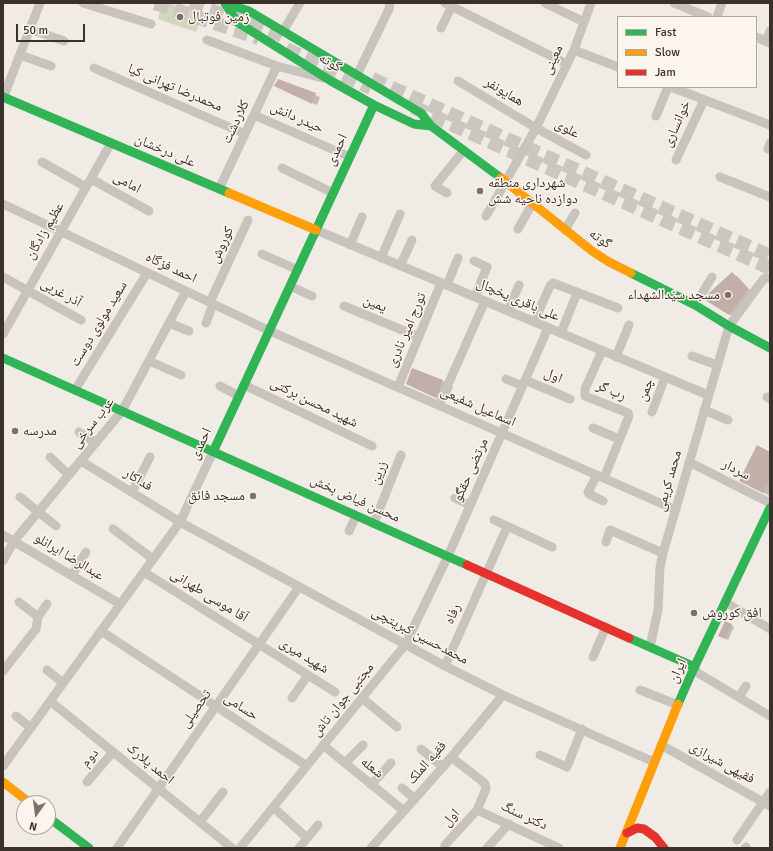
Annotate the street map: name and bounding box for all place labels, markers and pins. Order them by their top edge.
place label: زمین فوتبال [188,9,249,25]
marker: زمین فوتبال [175,12,185,22]
place label: شهرداری منطقه دوازده ناحیه شش [488,175,578,208]
marker: شهرداری منطقه دوازده ناحیه شش [475,186,485,196]
place label: مسجد سیّدالشهداء [627,287,720,303]
marker: مسجد سیّدالشهداء [723,290,733,300]
place label: مدرسه [23,423,57,439]
marker: مدرسه [10,426,20,436]
place label: مسجد فائق [188,488,245,504]
marker: مسجد فائق [248,491,258,501]
place label: افق کوروش [702,605,762,621]
marker: افق کوروش [689,608,699,618]

